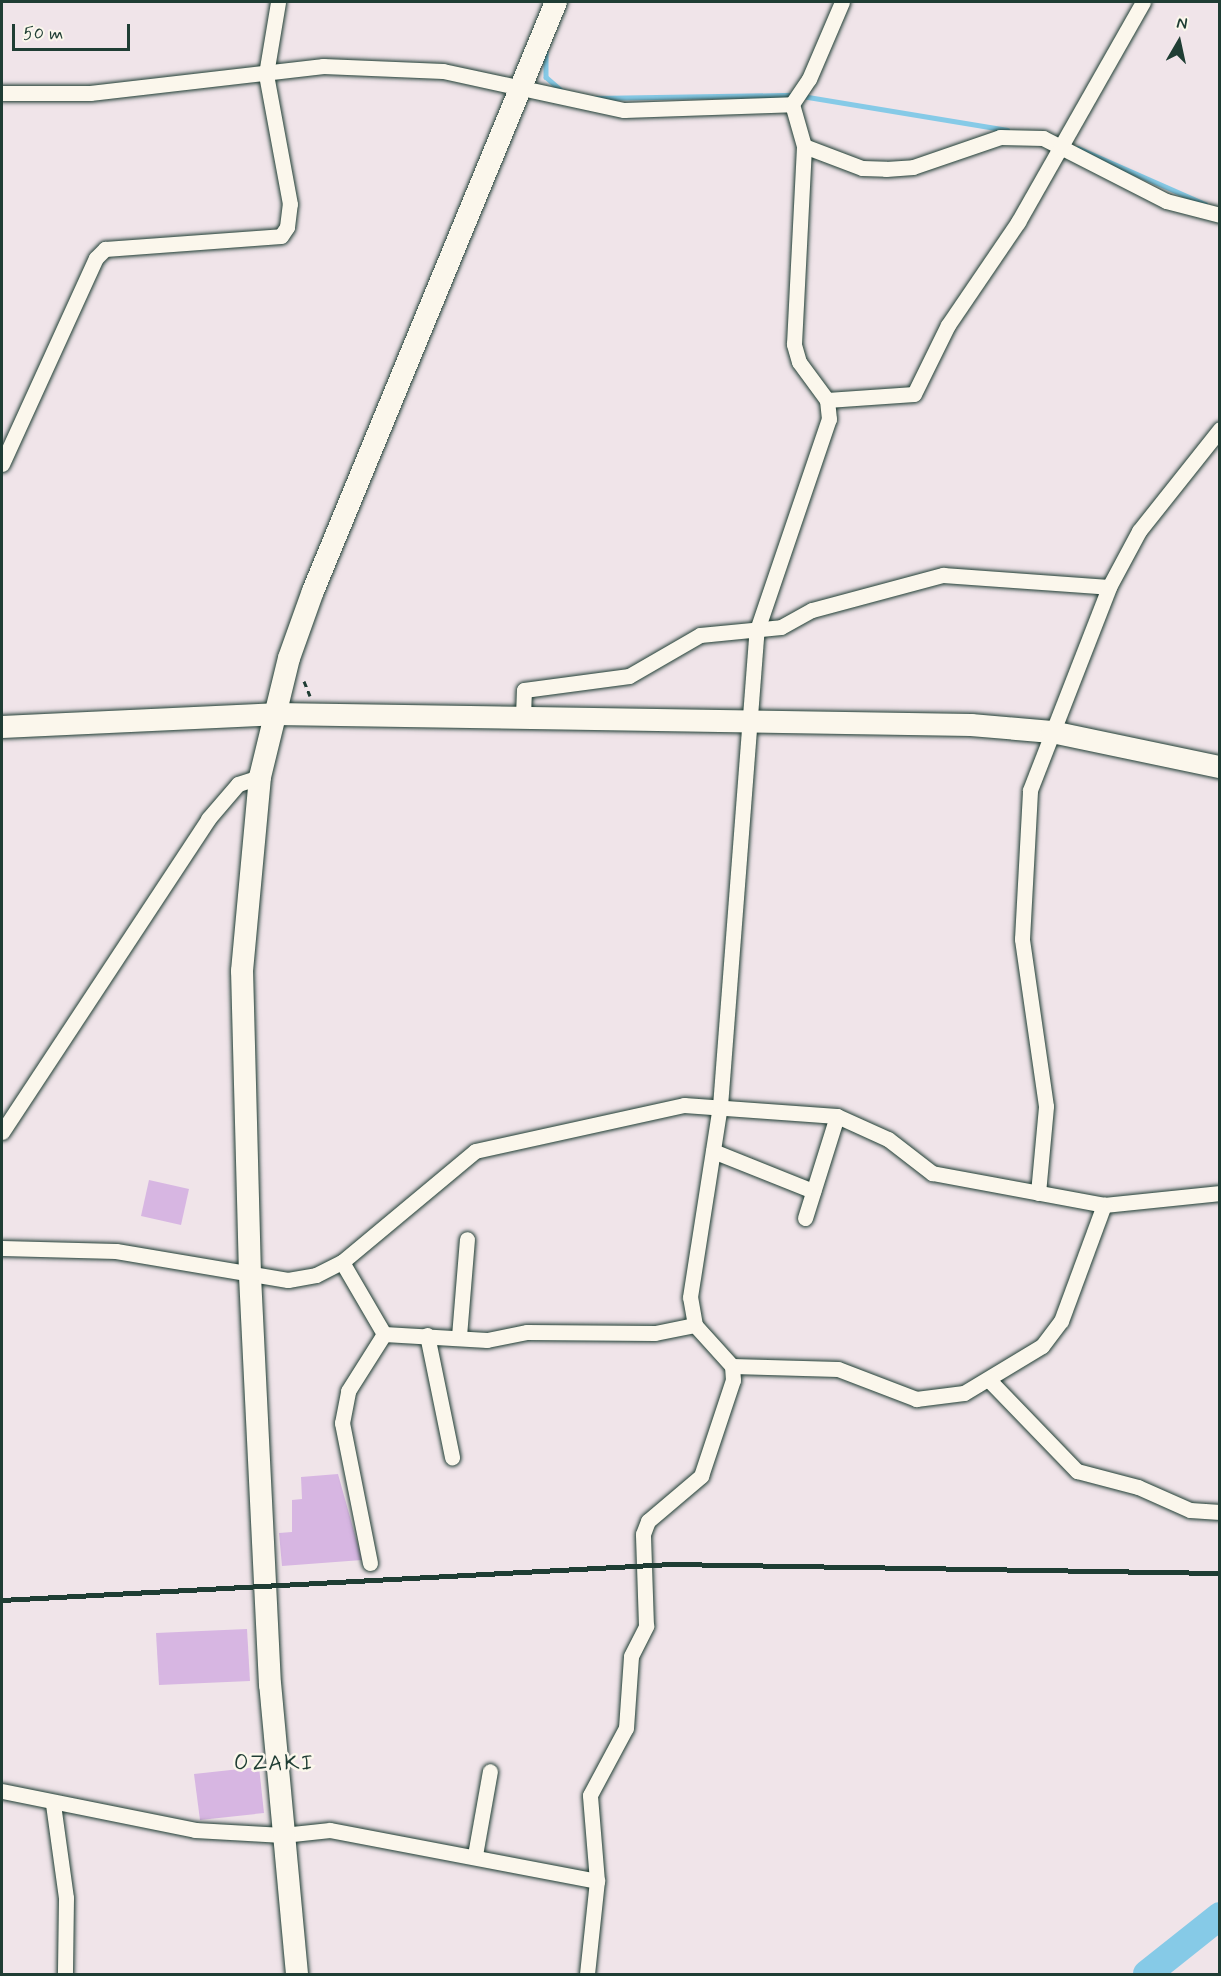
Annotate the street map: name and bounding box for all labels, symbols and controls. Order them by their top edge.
scale bar [15,12,134,50]
north arrow [1149,12,1209,72]
text: N [1175,13,1189,35]
text: 50 m [23,22,63,46]
district label: OZAKI [237,1752,311,1778]

